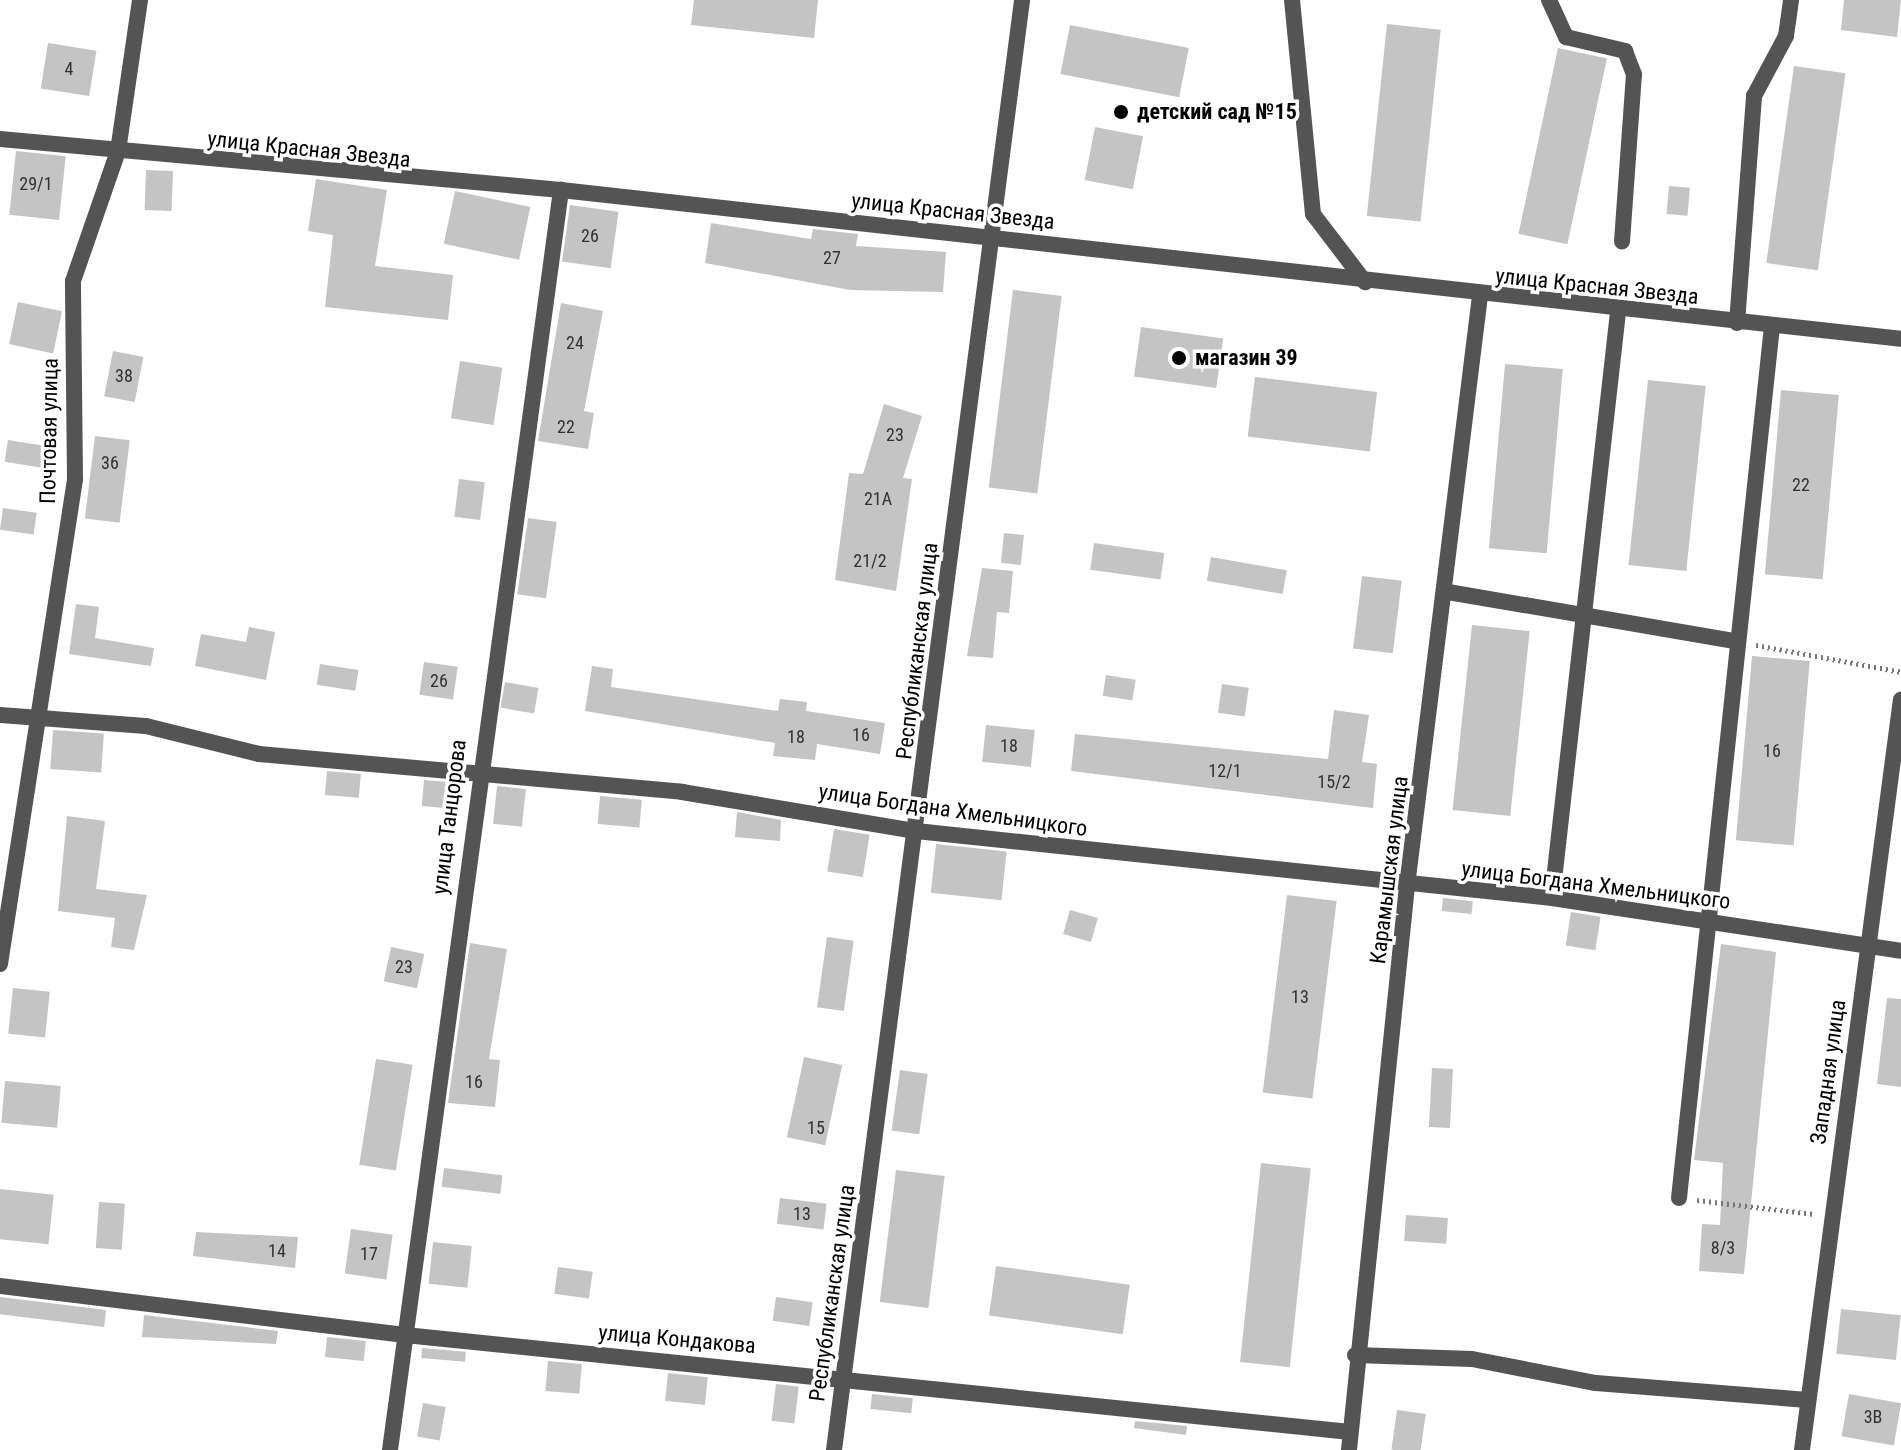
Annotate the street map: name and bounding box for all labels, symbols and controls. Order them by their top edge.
house number: 4 [65,58,73,80]
place label: детский сад №15 [1137,99,1297,125]
marker: детский сад №15 [1112,103,1130,121]
street label: улица Красная Звезда [206,125,412,173]
house number: 29/1 [19,173,53,195]
street label: улица Красная Звезда [850,187,1056,235]
house number: 26 [581,225,599,247]
house number: 27 [823,247,841,269]
street label: улица Красная Звезда [1494,262,1700,310]
house number: 24 [566,332,584,354]
place label: магазин 39 [1195,345,1298,371]
marker: магазин 39 [1170,349,1188,367]
street label: Почтовая улица [35,358,63,504]
house number: 38 [115,365,133,387]
house number: 22 [557,416,575,438]
house number: 23 [886,424,904,446]
house number: 36 [101,452,119,474]
house number: 22 [1792,474,1810,496]
house number: 21А [864,488,892,510]
street label: Республиканская улица [891,541,943,761]
house number: 21/2 [853,550,887,572]
house number: 26 [430,670,448,692]
house number: 16 [852,724,870,746]
house number: 18 [787,726,805,748]
house number: 18 [1000,735,1018,757]
street label: улица Танцорова [426,738,472,896]
house number: 16 [1763,740,1781,762]
house number: 12/1 [1208,760,1242,782]
house number: 15/2 [1317,771,1351,793]
street label: Карамышская улица [1364,775,1414,965]
street label: улица Богдана Хмельницкого [817,778,1089,842]
street label: улица Богдана Хмельницкого [1460,855,1732,915]
house number: 23 [395,956,413,978]
house number: 13 [1291,986,1309,1008]
street label: Западная улица [1805,998,1851,1146]
house number: 16 [465,1071,483,1093]
house number: 15 [807,1117,825,1139]
street label: Республиканская улица [804,1183,860,1403]
house number: 13 [793,1203,811,1225]
house number: 8/3 [1711,1237,1735,1259]
house number: 14 [268,1240,286,1262]
house number: 17 [360,1243,378,1265]
street label: улица Кондакова [597,1319,757,1359]
house number: 3В [1864,1406,1882,1428]

